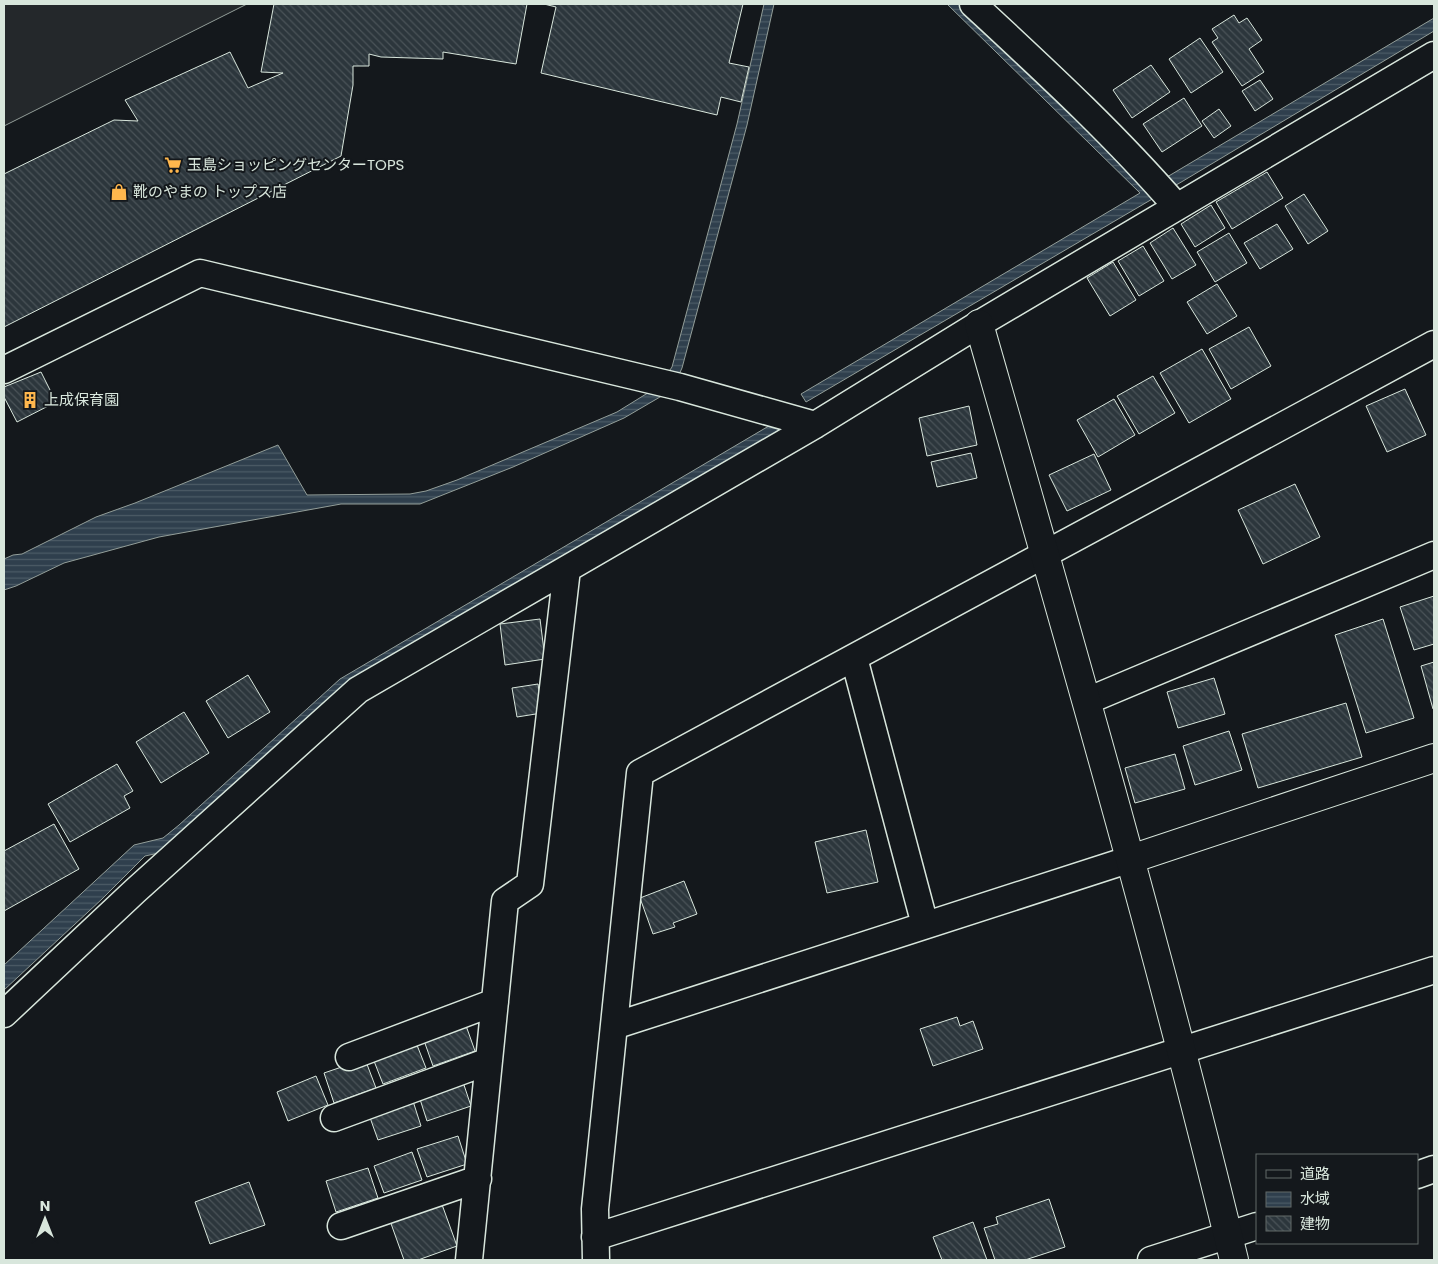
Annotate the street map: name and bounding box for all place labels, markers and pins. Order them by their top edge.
place label: 玉島ショッピングセンターTOPS [187,154,404,175]
supermarket icon: 玉島ショッピングセンターTOPS [163,155,183,175]
place label: 靴のやまの トップス店 [133,181,287,202]
shop icon: 靴のやまの トップス店 [109,182,129,202]
place label: 上成保育園 [44,389,119,410]
building icon: 上成保育園 [20,390,40,410]

